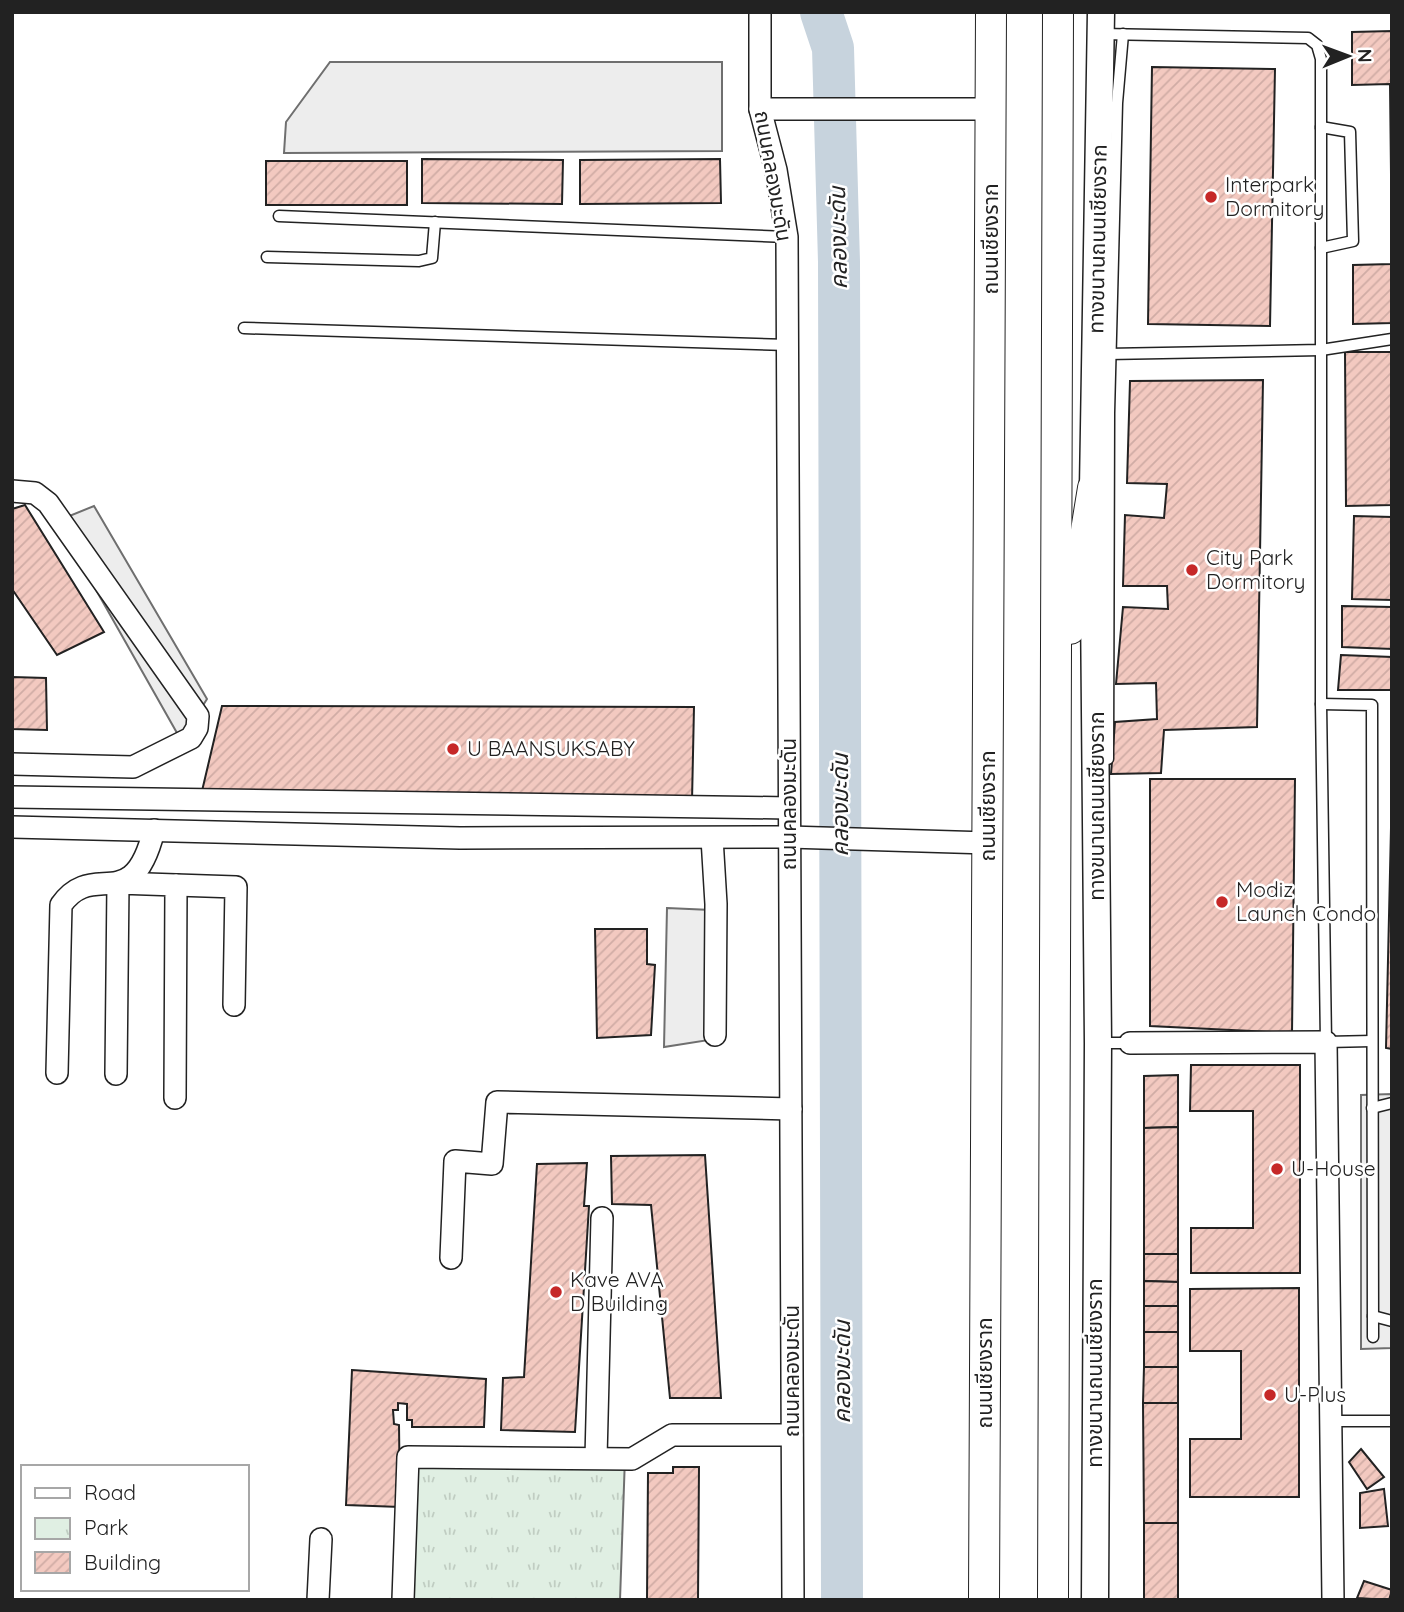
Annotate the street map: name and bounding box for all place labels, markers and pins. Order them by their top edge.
place label: Interpark Dormitory [1225,171,1324,221]
marker: Interpark Dormitory [1203,189,1219,205]
place label: City Park Dormitory [1206,544,1305,594]
marker: City Park Dormitory [1184,562,1200,578]
place label: U BAANSUKSABY [467,735,635,761]
marker: U BAANSUKSABY [445,741,461,757]
place label: Modiz Launch Condo [1236,876,1376,926]
marker: Modiz Launch Condo [1214,894,1230,910]
place label: U-House [1291,1155,1376,1181]
marker: U-House [1269,1161,1285,1177]
place label: Kave AVA D Building [570,1266,668,1316]
marker: Kave AVA D Building [548,1284,564,1300]
place label: U-Plus [1284,1381,1346,1407]
marker: U-Plus [1262,1387,1278,1403]

